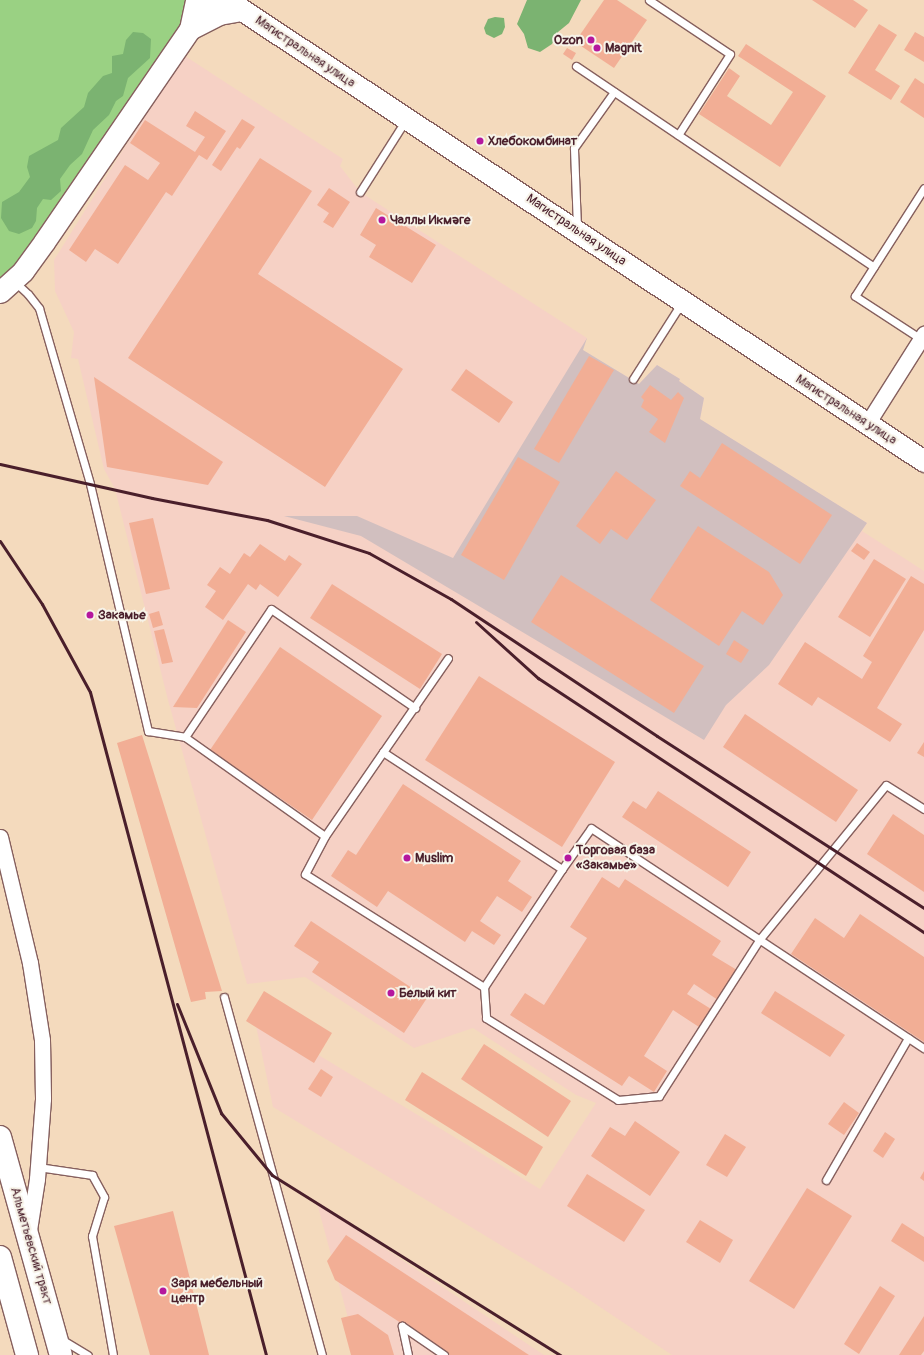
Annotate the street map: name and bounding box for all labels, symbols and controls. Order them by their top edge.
street label: Магистральная улица [252,13,358,91]
place label: Ozon [554,32,583,48]
marker: Ozon [586,35,596,45]
place label: Magnit [605,40,642,56]
marker: Magnit [592,43,602,53]
place label: Хлебокомбинат [488,133,577,149]
marker: Хлебокомбинат [475,136,485,146]
street label: Магистральная улица [523,191,629,269]
place label: Чаллы Икмәге [390,212,470,228]
marker: Чаллы Икмәге [377,215,387,225]
street label: Магистральная улица [793,372,899,448]
place label: Закамье [98,607,146,623]
marker: Закамье [85,610,95,620]
place label: Торговая база «Закамье» [576,843,655,874]
place label: Muslim [415,850,453,866]
marker: Muslim [402,853,412,863]
marker: Торговая база «Закамье» [563,853,573,863]
place label: Белый кит [399,985,456,1001]
marker: Белый кит [386,988,396,998]
street label: Альметьевский тракт [7,1185,55,1307]
place label: Заря мебельный центр [171,1276,263,1307]
marker: Заря мебельный центр [158,1286,168,1296]

